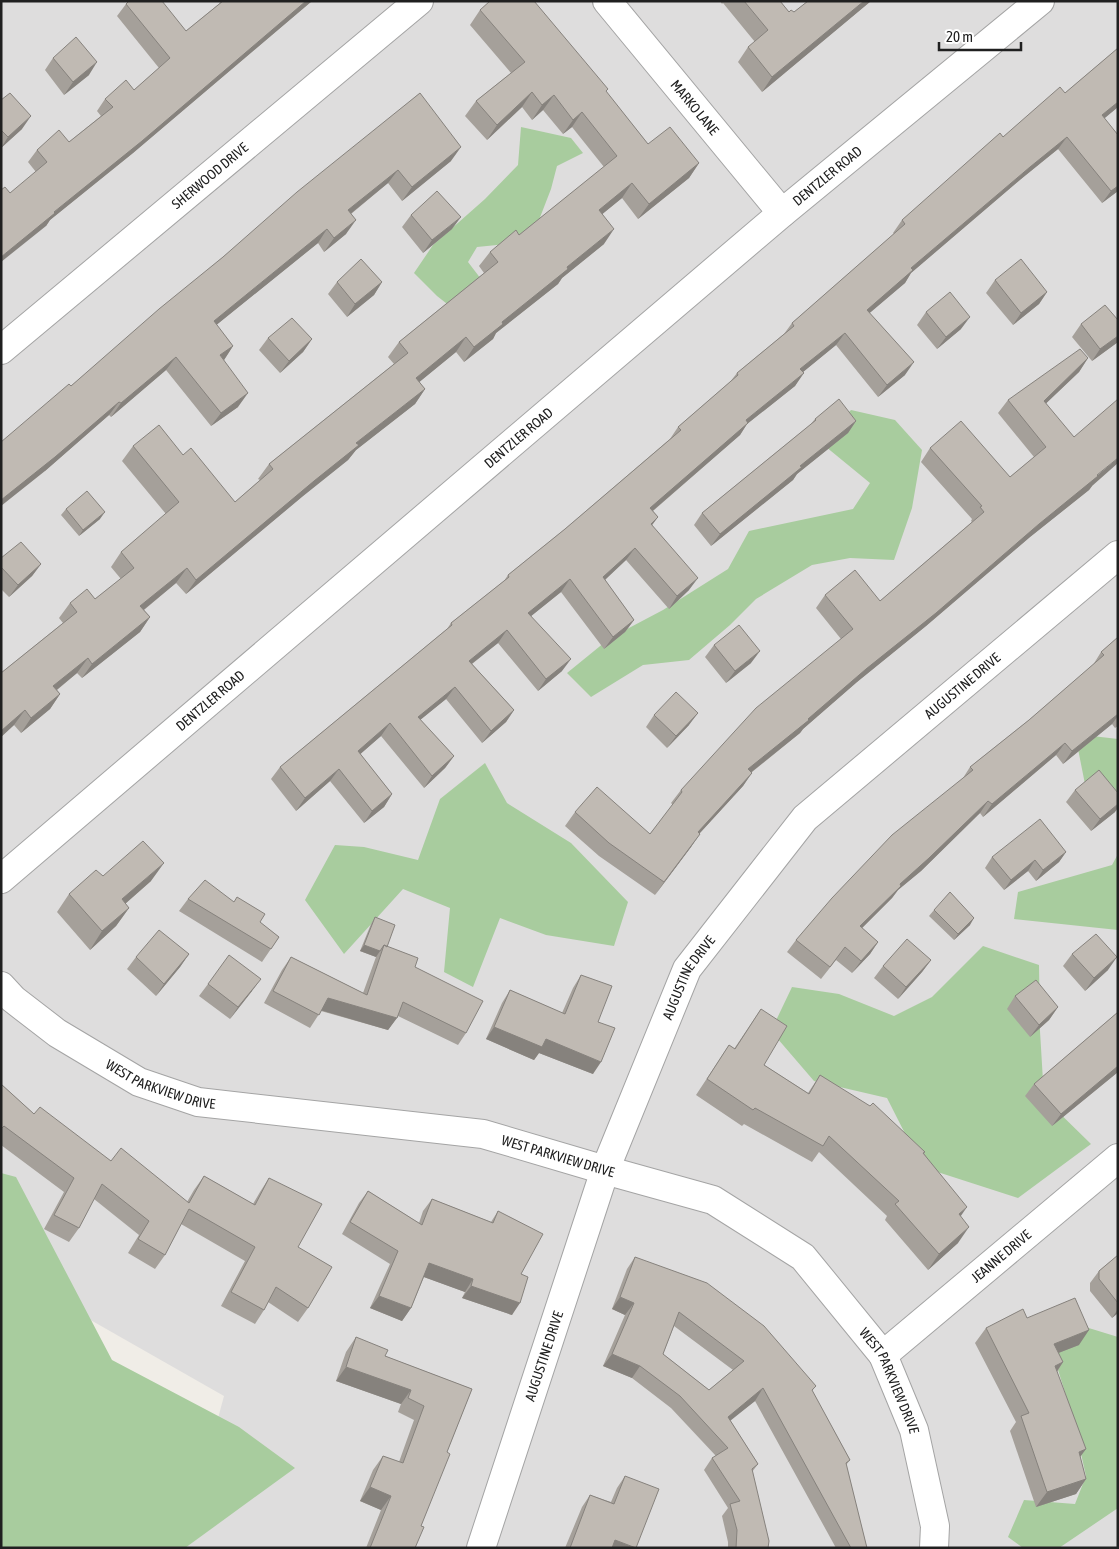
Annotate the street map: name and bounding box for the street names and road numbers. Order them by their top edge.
street label: MARKO LANE [668,77,722,138]
street label: SHERWOOD DRIVE [168,139,251,212]
street label: DENTZLER ROAD [789,143,865,209]
street label: DENTZLER ROAD [481,404,556,471]
street label: AUGUSTINE DRIVE [921,649,1003,722]
street label: DENTZLER ROAD [173,667,248,734]
street label: AUGUSTINE DRIVE [659,933,718,1022]
street label: WEST PARKVIEW DRIVE [103,1056,216,1112]
street label: WEST PARKVIEW DRIVE [500,1132,616,1180]
street label: JEANNE DRIVE [968,1226,1034,1286]
street label: AUGUSTINE DRIVE [522,1309,566,1403]
street label: WEST PARKVIEW DRIVE [856,1325,922,1435]

